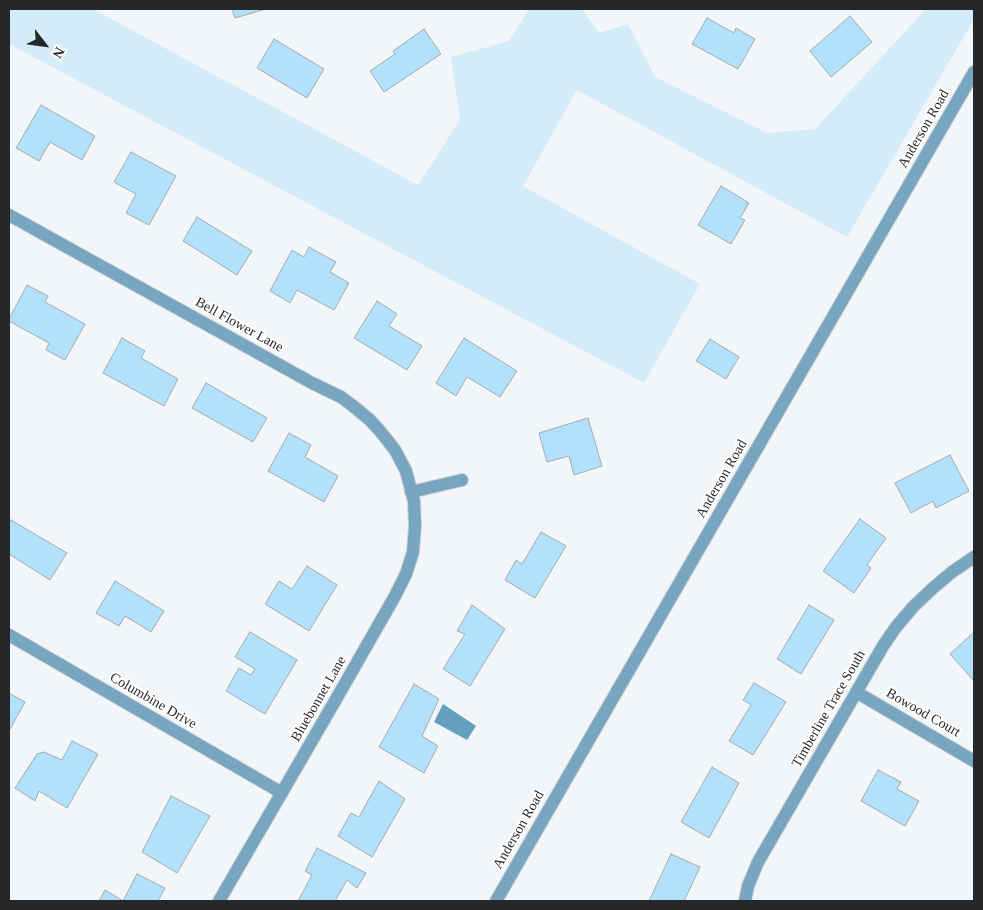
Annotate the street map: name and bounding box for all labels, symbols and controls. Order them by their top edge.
north arrow [20,20,70,70]
text: N [49,45,67,61]
street label: Anderson Road [895,87,953,171]
street label: Bell Flower Lane [192,294,286,356]
street label: Anderson Road [693,437,751,521]
street label: Timberline Trace South [789,647,869,771]
street label: Bluebonnet Lane [288,653,350,745]
street label: Columbine Drive [107,669,199,733]
street label: Bowood Court [883,685,963,741]
street label: Anderson Road [490,788,548,872]

